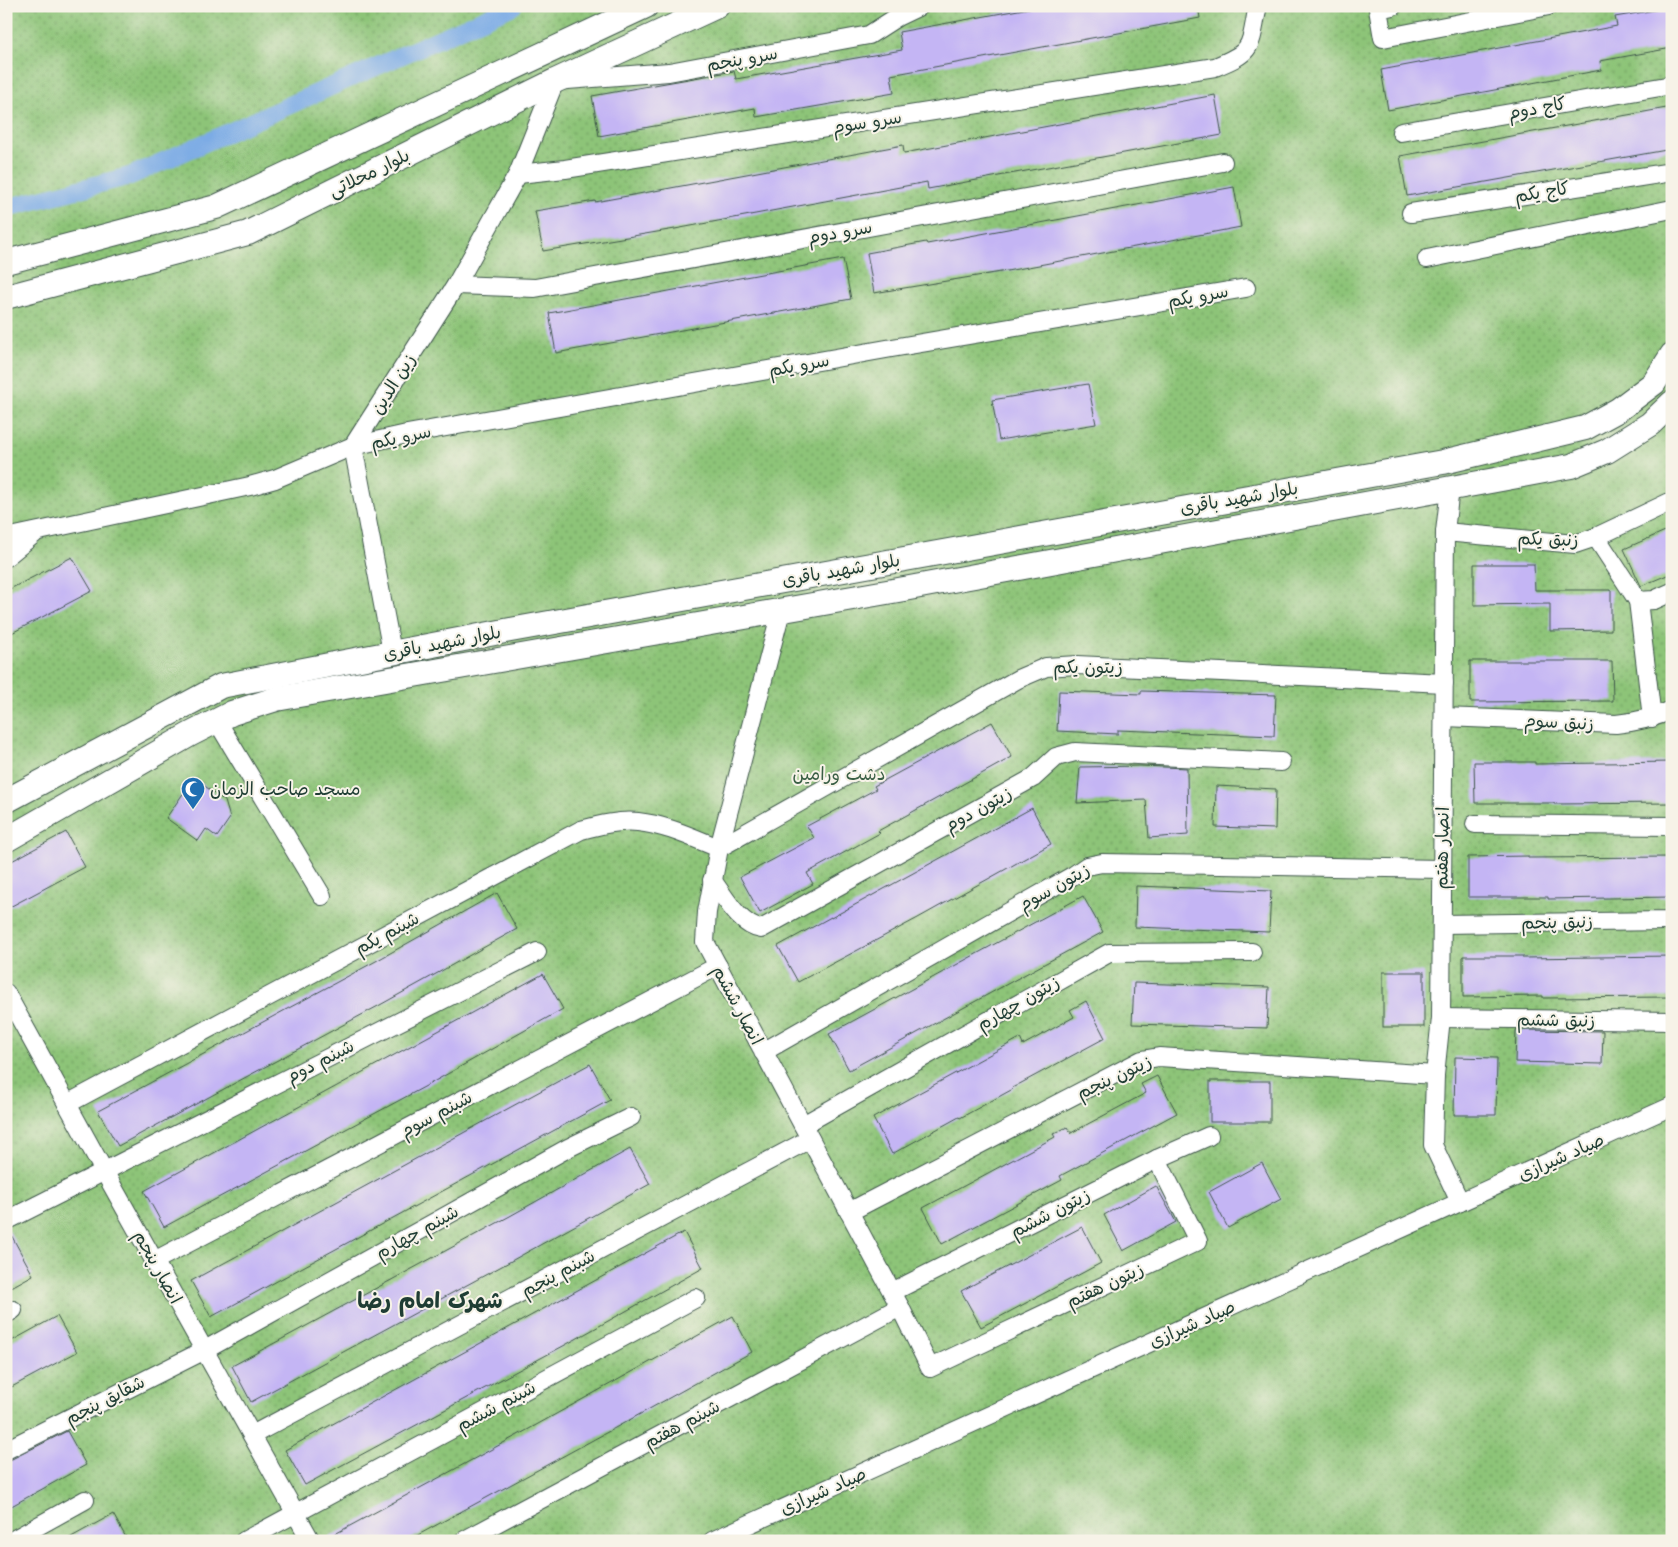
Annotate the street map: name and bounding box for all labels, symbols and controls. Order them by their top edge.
street label: سرو پنجم [704,40,780,79]
street label: کاج دوم [1506,90,1569,127]
street label: سرو سوم [830,104,904,141]
street label: بلوار محلاتی [324,142,413,202]
street label: کاج یکم [1513,175,1572,210]
street label: سرو دوم [806,214,874,251]
street label: سرو یکم [1166,278,1231,315]
street label: سرو یکم [767,347,832,384]
street label: زین الدین [364,349,420,418]
street label: سرو یکم [368,418,434,457]
street label: بلوار شهید باقری [1178,475,1300,519]
street label: زنبق یکم [1517,525,1579,554]
street label: بلوار شهید باقری [780,547,902,591]
street label: بلوار شهید باقری [381,619,503,665]
street label: زیتون یکم [1053,654,1123,681]
street label: زنبق سوم [1523,707,1595,738]
park label: دشت ورامین [792,761,886,785]
mosque icon: مسجد صاحب الزمان [180,776,206,810]
place label: مسجد صاحب الزمان [210,776,361,800]
street label: زیتون دوم [940,780,1017,839]
street label: انصار هفتم [1428,806,1457,890]
street label: زیتون سوم [1013,857,1095,918]
street label: شبنم یکم [350,905,424,962]
street label: زنبق پنجم [1521,908,1593,937]
street label: انصار ششم [705,961,770,1050]
street label: زیتون چهارم [972,969,1065,1038]
street label: زنبق ششم [1517,1006,1595,1035]
street label: شبنم دوم [281,1033,359,1090]
street label: زیتون پنجم [1072,1048,1156,1107]
street label: شبنم سوم [395,1084,477,1145]
street label: صیاد شیرازی [1514,1126,1607,1186]
street label: زیتون ششم [1006,1182,1095,1245]
street label: شبنم چهارم [371,1198,464,1266]
street label: انصار پنجم [126,1225,189,1309]
street label: شبنم پنجم [516,1243,600,1304]
street label: زیتون هفتم [1062,1256,1148,1315]
district label: شهرک امام رضا [357,1285,503,1317]
street label: صیاد شیرازی [1145,1293,1238,1353]
street label: شقایق پنجم [61,1369,150,1432]
street label: شبنم ششم [452,1374,541,1439]
street label: شبنم هفتم [639,1393,725,1456]
street label: صیاد شیرازی [776,1460,869,1520]

